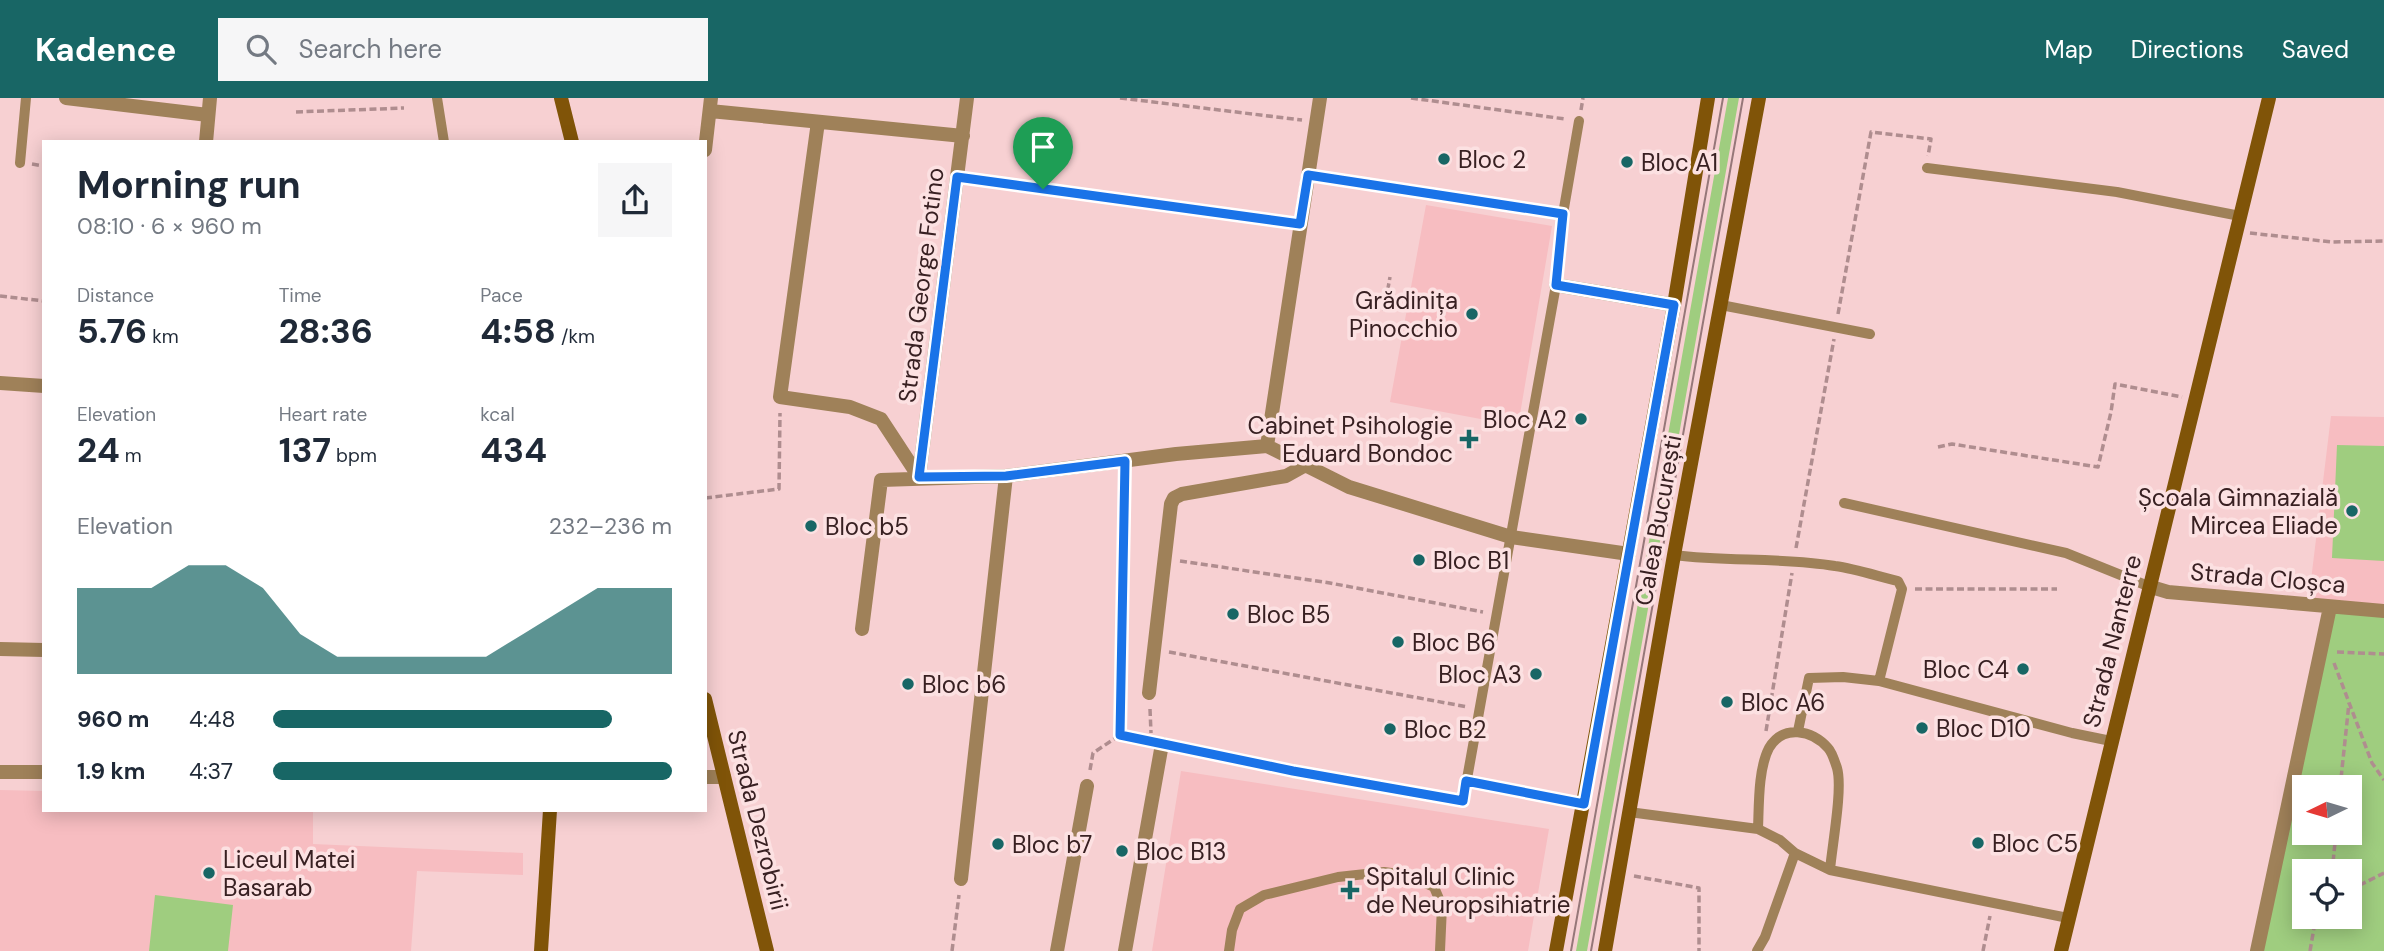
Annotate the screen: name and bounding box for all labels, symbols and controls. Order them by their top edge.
search box [218,18,708,81]
text: Kadence [35,28,176,71]
icon: search [242,30,280,68]
text: Search here [298,32,442,66]
text: Map [2045,34,2093,65]
text: Directions [2131,34,2244,65]
text: Saved [2282,34,2349,65]
pin [1013,117,1073,189]
icon: arrive [1024,128,1062,166]
place label: Bloc 2 [1458,144,1526,175]
place label: Bloc A1 [1641,147,1718,178]
marker: Bloc 2 [1436,151,1452,167]
marker: Bloc A1 [1619,154,1635,170]
text: Morning run [77,160,301,210]
button: share [598,163,672,237]
street label: Strada George Fotino [891,166,951,404]
text: 08:10 · 6 × 960 m [77,211,262,241]
text: Distance [77,283,154,308]
text: Time [279,283,322,308]
text: Pace [480,283,523,308]
place label: Grădinița Pinocchio [1349,285,1458,344]
marker: Grădinița Pinocchio [1464,306,1480,322]
text: 5.76 [77,308,147,354]
text: 28:36 [279,308,373,354]
text: 4:58 [480,308,556,354]
text: km [147,324,179,349]
text: /km [556,324,595,349]
text: Elevation [77,402,156,427]
text: Heart rate [279,402,367,427]
text: kcal [480,402,515,427]
place label: Bloc A2 [1483,404,1567,435]
place label: Cabinet Psihologie Eduard Bondoc [1248,410,1453,469]
marker: Bloc A2 [1573,411,1589,427]
text: 24 [77,427,120,473]
text: 137 [279,427,331,473]
text: 434 [480,427,547,473]
marker: Cabinet Psihologie Eduard Bondoc [1459,429,1479,449]
street label: Calea București [1628,432,1688,608]
text: m [120,443,142,468]
text: bpm [331,443,377,468]
place label: Școala Gimnazială Mircea Eliade [2138,482,2338,541]
marker: Școala Gimnazială Mircea Eliade [2344,503,2360,519]
text: Elevation [77,511,173,541]
text: 232–236 m [549,511,672,541]
place label: Bloc b5 [825,511,909,542]
marker: Bloc b5 [803,518,819,534]
place label: Bloc B1 [1433,545,1509,576]
street label: Strada Nanterre [2076,551,2148,731]
marker: Bloc B1 [1411,552,1427,568]
street label: Strada Cloșca [2189,556,2347,600]
place label: Bloc B5 [1247,599,1330,630]
marker: Bloc B5 [1225,606,1241,622]
place label: Bloc B6 [1412,627,1496,658]
marker: Bloc B6 [1390,634,1406,650]
place label: Bloc C4 [1923,654,2009,685]
place label: Bloc A3 [1438,659,1522,690]
marker: Bloc C4 [2015,661,2031,677]
marker: Bloc A3 [1528,666,1544,682]
place label: Bloc b6 [922,669,1006,700]
marker: Bloc b6 [900,676,916,692]
place label: Bloc A6 [1741,687,1825,718]
marker: Bloc A6 [1719,694,1735,710]
text: 960 m [77,704,149,734]
text: 4:48 [189,704,236,734]
place label: Bloc D10 [1936,713,2031,744]
place label: Bloc B2 [1404,714,1486,745]
marker: Bloc D10 [1914,720,1930,736]
marker: Bloc B2 [1382,721,1398,737]
street label: Strada Dezrobirii [721,727,795,913]
text: 1.9 km [77,756,145,786]
text: 4:37 [189,756,233,786]
north arrow [2292,775,2362,845]
map controls [2292,775,2362,929]
place label: Bloc C5 [1992,828,2078,859]
place label: Bloc b7 [1012,829,1092,860]
marker: Bloc C5 [1970,835,1986,851]
marker: Bloc b7 [990,836,1006,852]
place label: Bloc B13 [1136,836,1226,867]
marker: Bloc B13 [1114,843,1130,859]
place label: Liceul Matei Basarab [223,844,356,903]
button: locate [2292,859,2362,929]
place label: Spitalul Clinic de Neuropsihiatrie [1366,861,1570,920]
marker: Liceul Matei Basarab [201,865,217,881]
marker: Spitalul Clinic de Neuropsihiatrie [1340,880,1360,900]

